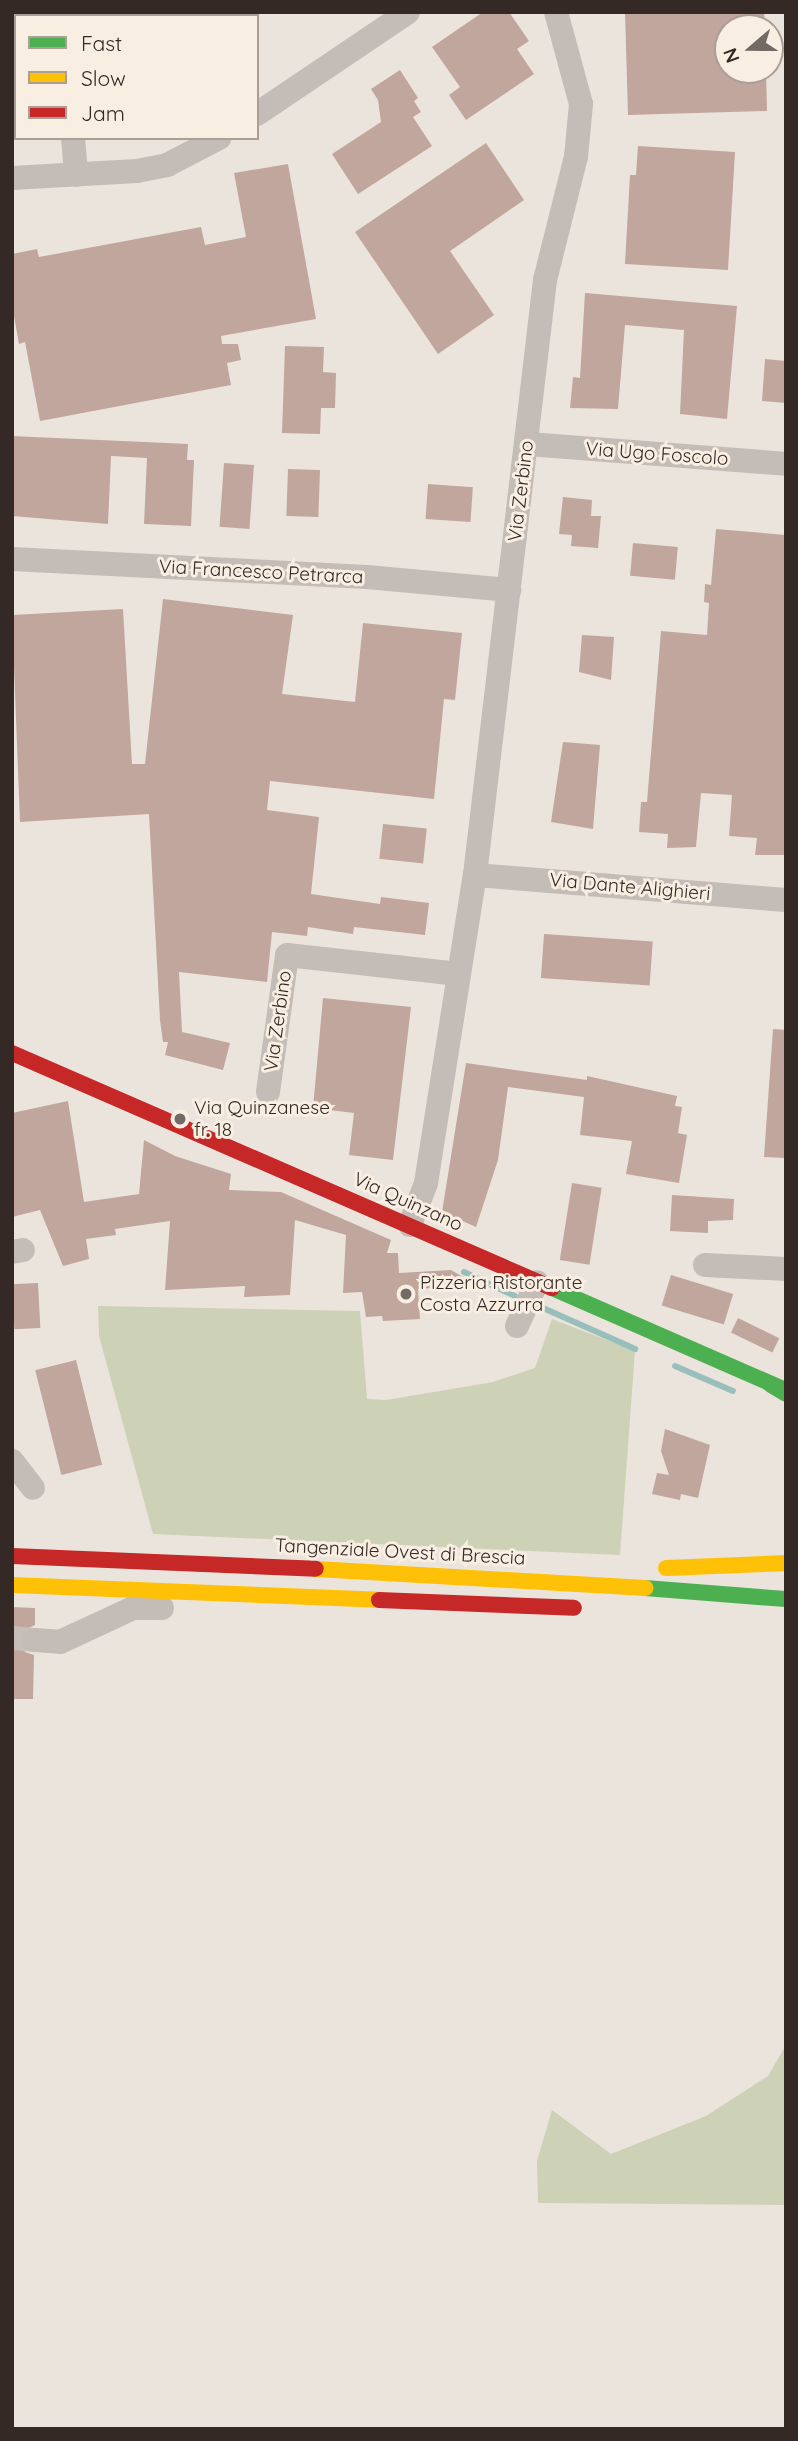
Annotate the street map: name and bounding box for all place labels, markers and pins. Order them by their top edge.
place label: Via Quinzanese fr. 18 [194,1097,330,1141]
marker: Via Quinzanese fr. 18 [172,1111,188,1127]
place label: Pizzeria Ristorante Costa Azzurra [420,1272,582,1316]
marker: Pizzeria Ristorante Costa Azzurra [398,1286,414,1302]

